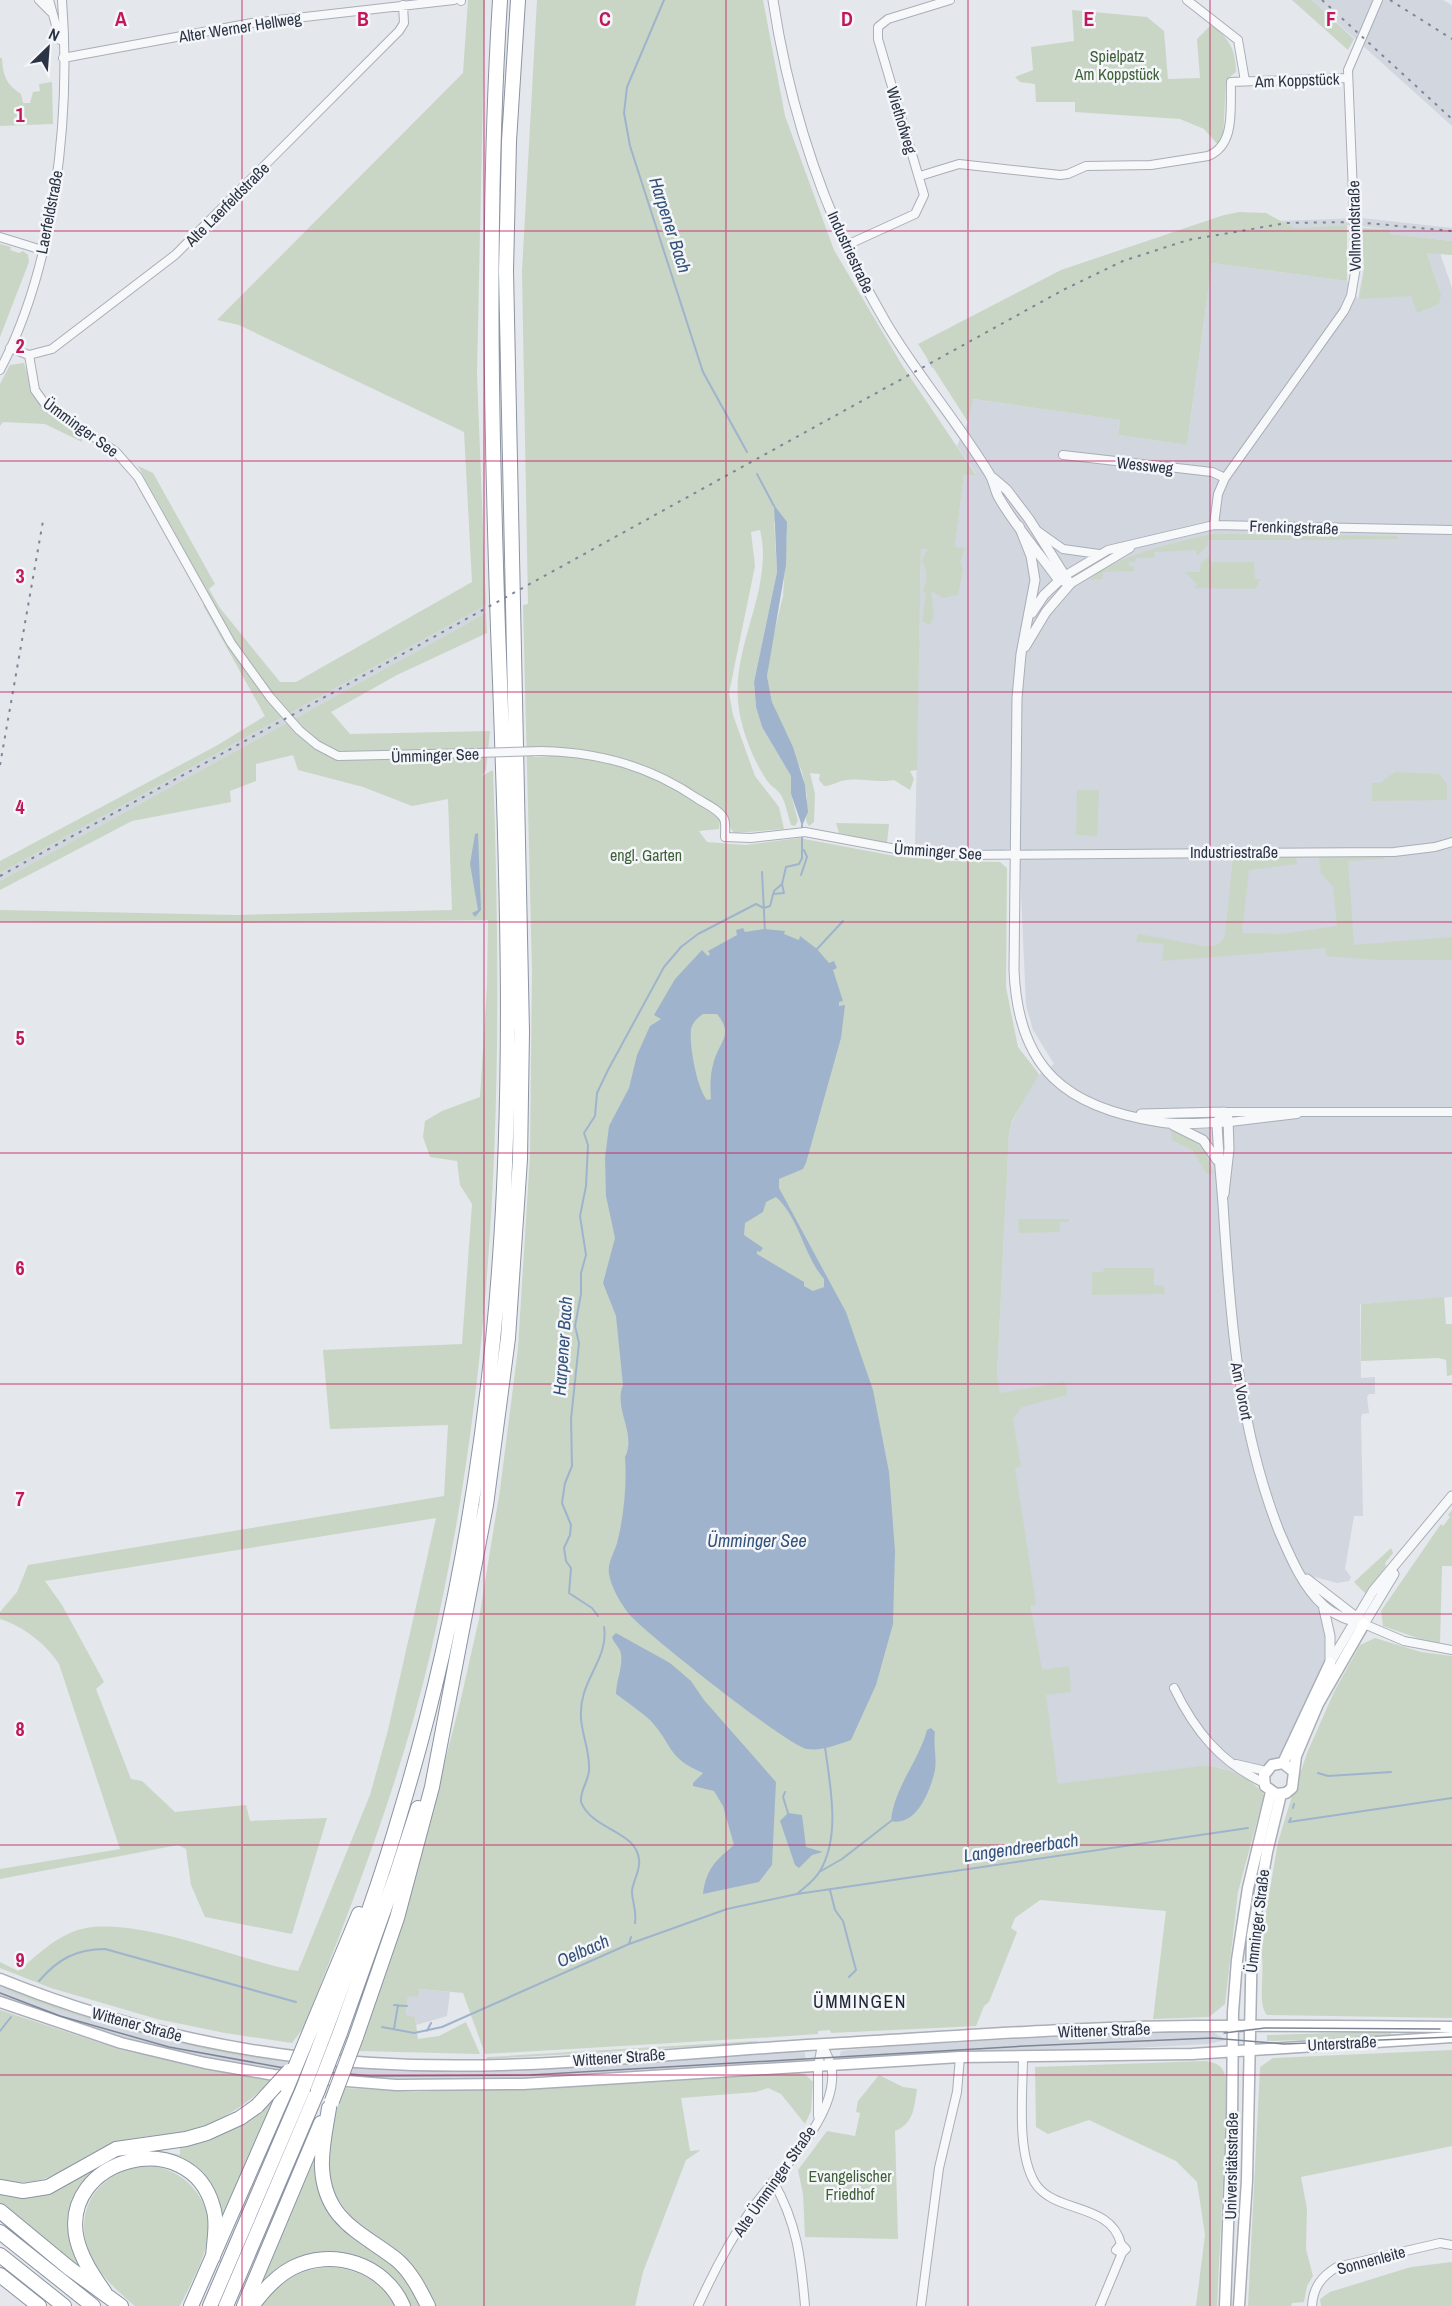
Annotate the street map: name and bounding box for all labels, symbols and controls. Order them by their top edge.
text: A [115,5,127,32]
text: B [357,5,369,32]
text: C [599,5,611,32]
text: D [841,5,853,32]
text: E [1084,5,1095,32]
text: F [1326,5,1336,32]
street label: Alter Werner Hellweg [176,6,304,48]
north arrow [18,18,78,78]
text: N [45,22,63,46]
park label: Spielpatz Am Koppstück [1074,45,1160,85]
street label: Am Koppstück [1253,68,1340,93]
street label: Wiethofweg [881,84,923,157]
text: 1 [15,101,25,128]
street label: Alte Laerfeldstraße [179,157,274,252]
street label: Laerfeldstraße [30,168,68,256]
water label: Harpener Bach [643,174,698,276]
street label: Vollmondstraße [1342,180,1366,272]
street label: Industriestraße [822,207,880,297]
text: 2 [15,332,25,359]
street label: Ümminger See [39,392,123,462]
street label: Wessweg [1116,451,1175,479]
street label: Frenkingstraße [1249,514,1339,540]
text: 3 [15,562,25,589]
street label: Ümminger See [391,742,479,768]
text: 4 [15,793,25,820]
street label: Ümminger See [893,837,983,865]
street label: Industriestraße [1190,841,1278,863]
park label: engl. Garten [610,844,682,866]
text: 5 [15,1024,25,1051]
text: 6 [15,1254,25,1281]
water label: Harpener Bach [547,1296,578,1396]
street label: Am Vorort [1225,1359,1258,1422]
text: 7 [15,1485,25,1512]
water label: Ümminger See [707,1528,807,1553]
text: 8 [15,1715,25,1742]
water label: Langendreerbach [962,1827,1080,1868]
street label: Ümminger Straße [1240,1868,1274,1974]
water label: Oelbach [553,1928,613,1973]
text: 9 [15,1946,25,1973]
district label: ÜMMINGEN [813,1989,907,2014]
street label: Wittener Straße [89,2001,185,2047]
street label: Wittener Straße [1057,2017,1151,2043]
street label: Unterstraße [1307,2030,1377,2056]
street label: Wittener Straße [572,2043,666,2071]
street label: Universitätsstraße [1219,2112,1243,2220]
street label: Alte Ümminger Straße [727,2121,820,2242]
park label: Evangelischer Friedhof [808,2165,892,2205]
street label: Sonnenleite [1334,2240,1408,2280]

